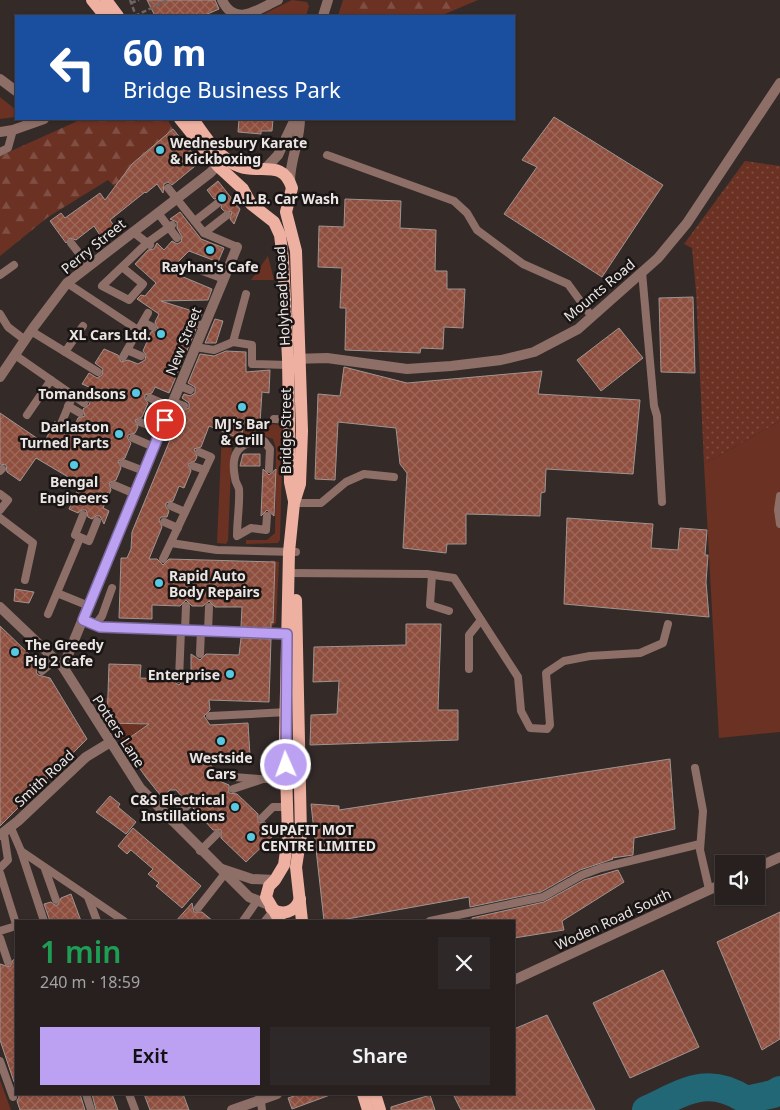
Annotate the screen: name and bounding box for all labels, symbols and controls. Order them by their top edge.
text: 60 m [123,29,206,76]
icon: left [40,35,105,100]
text: Bridge Business Park [123,74,341,104]
place label: Wednesbury Karate & Kickboxing [170,133,307,168]
marker: Wednesbury Karate & Kickboxing [154,144,166,156]
place label: A.L.B. Car Wash [232,189,339,208]
marker: A.L.B. Car Wash [216,192,228,204]
street label: Perry Street [57,214,129,278]
marker: Rayhan's Cafe [204,244,216,256]
street label: Holyhead Road [270,246,294,346]
street label: Mounts Road [559,255,639,325]
place label: Rayhan's Cafe [161,257,259,276]
street label: New Street [161,304,205,378]
place label: XL Cars Ltd. [69,325,151,344]
marker: XL Cars Ltd. [155,328,167,340]
place label: Tomandsons [38,384,126,403]
marker: Tomandsons [130,387,142,399]
street label: Bridge Street [276,388,295,474]
pin [144,399,186,441]
marker: MJ's Bar & Grill [236,401,248,413]
icon: arrive [151,406,179,434]
place label: MJ's Bar & Grill [214,414,271,449]
place label: Darlaston Turned Parts [20,417,109,452]
marker: Darlaston Turned Parts [113,428,125,440]
marker: Bengal Engineers [68,459,80,471]
place label: Bengal Engineers [39,472,109,507]
place label: Rapid Auto Body Repairs [169,566,260,601]
marker: Rapid Auto Body Repairs [153,577,165,589]
place label: The Greedy Pig 2 Cafe [25,635,104,670]
marker: The Greedy Pig 2 Cafe [9,646,21,658]
place label: Enterprise [148,665,220,684]
marker: Enterprise [224,668,236,680]
street label: Potters Lane [88,691,150,771]
marker: Westside Cars [215,735,227,747]
position arrow [259,738,311,790]
street label: Smith Road [10,745,78,811]
place label: Westside Cars [189,748,253,783]
place label: C&S Electrical Instillations [130,790,225,825]
marker: C&S Electrical Instillations [229,801,241,813]
place label: SUPAFIT MOT CENTRE LIMITED [261,820,376,855]
marker: SUPAFIT MOT CENTRE LIMITED [245,831,257,843]
map controls [715,855,765,905]
button: sound [715,855,765,905]
street label: Woden Road South [552,884,674,954]
text: 1 min [40,931,121,972]
button: close [438,937,490,989]
text: 240 m · 18:59 [40,971,140,993]
button: Exit [40,1027,260,1085]
button: Share [270,1027,490,1085]

